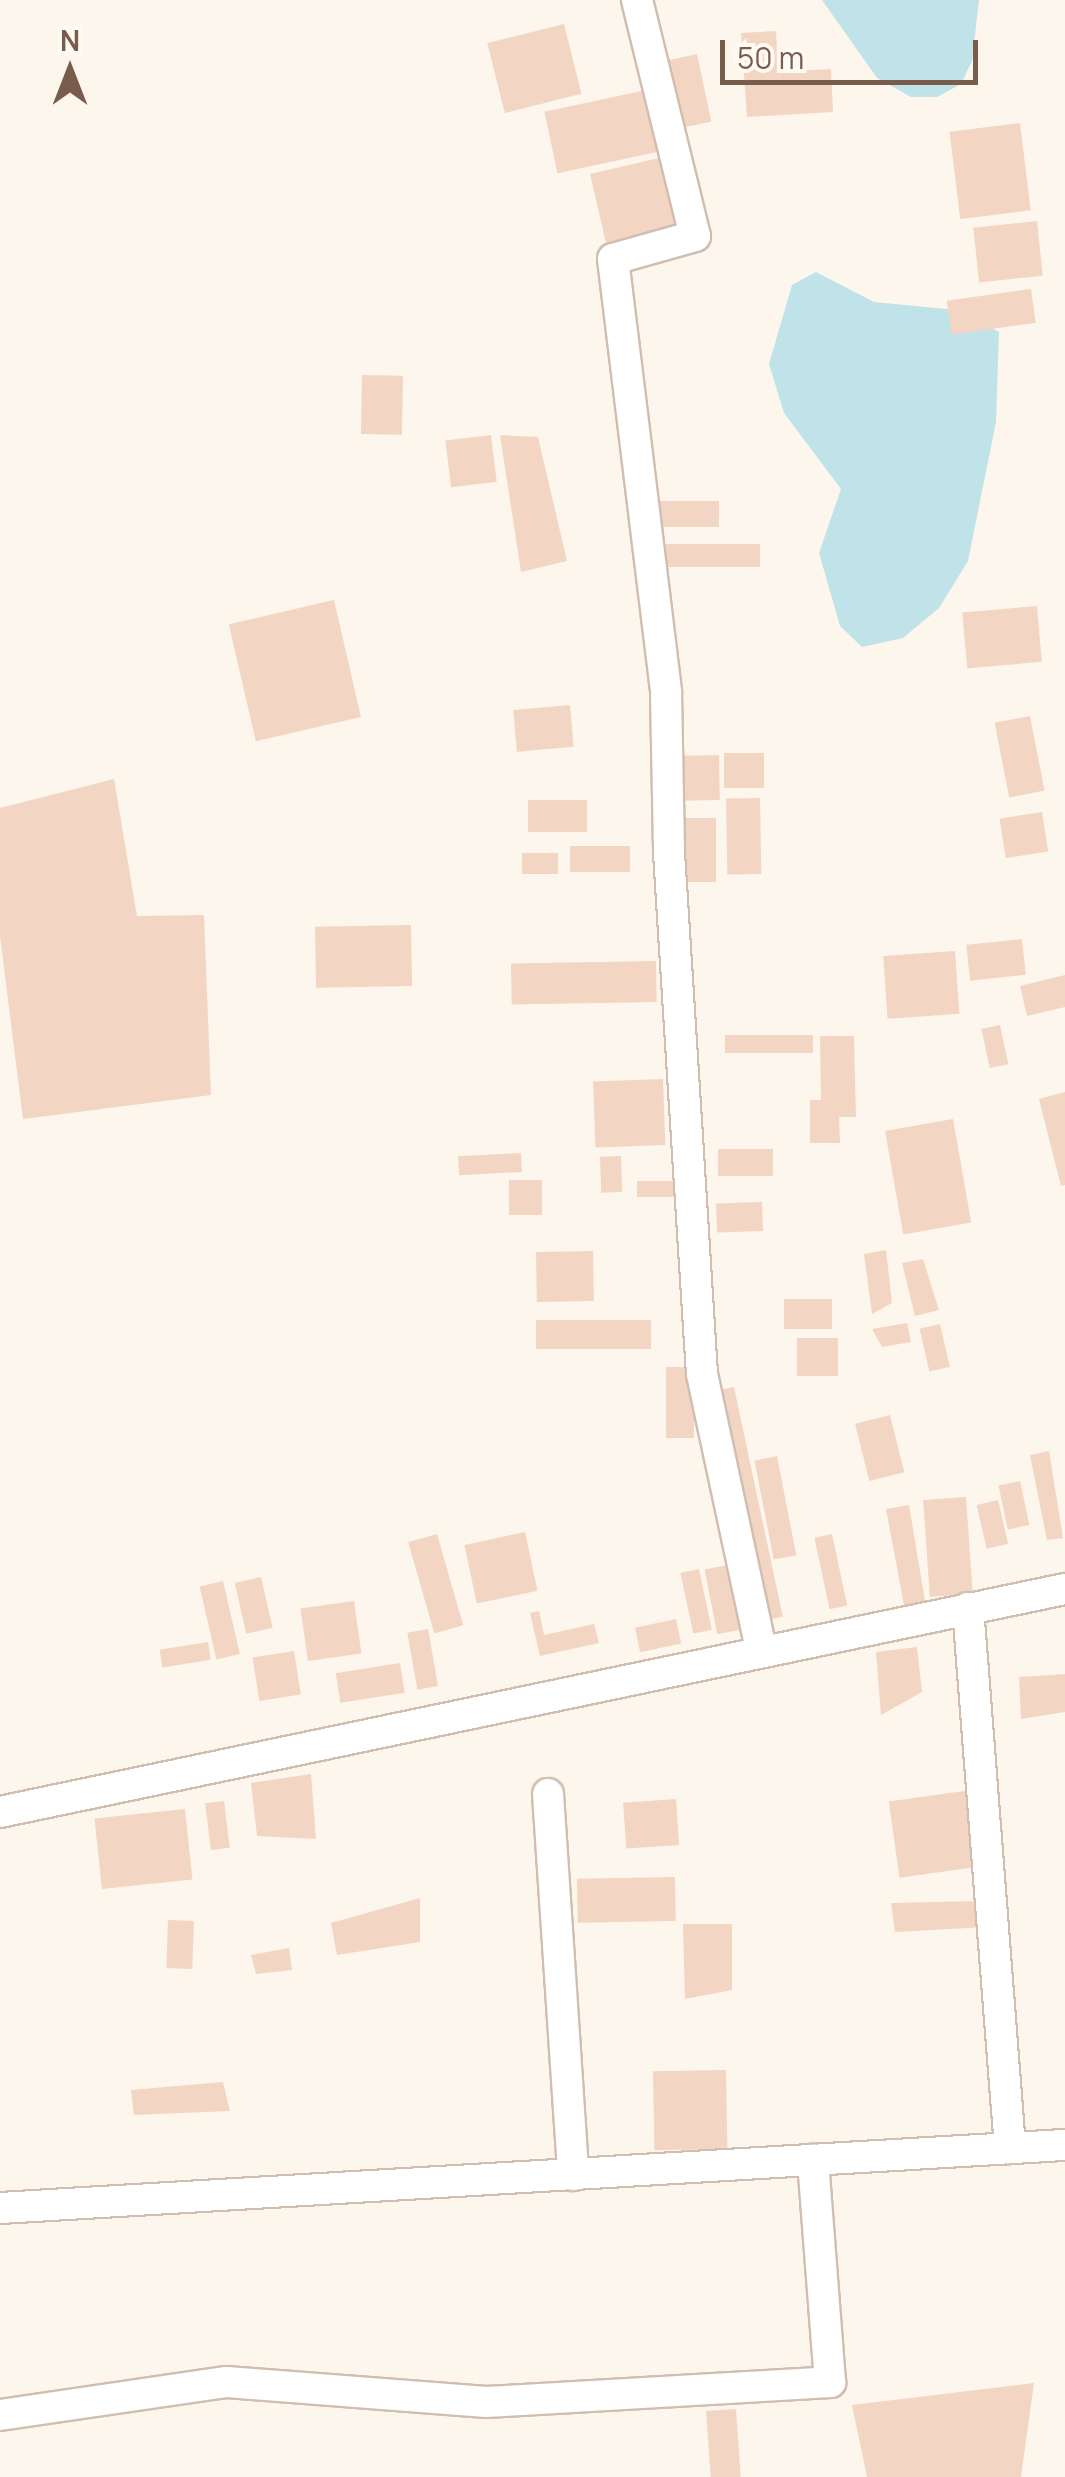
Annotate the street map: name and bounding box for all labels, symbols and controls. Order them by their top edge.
north arrow [20,20,120,120]
scale bar [725,20,982,82]
text: N [60,21,80,59]
text: 50 m [737,37,804,78]

